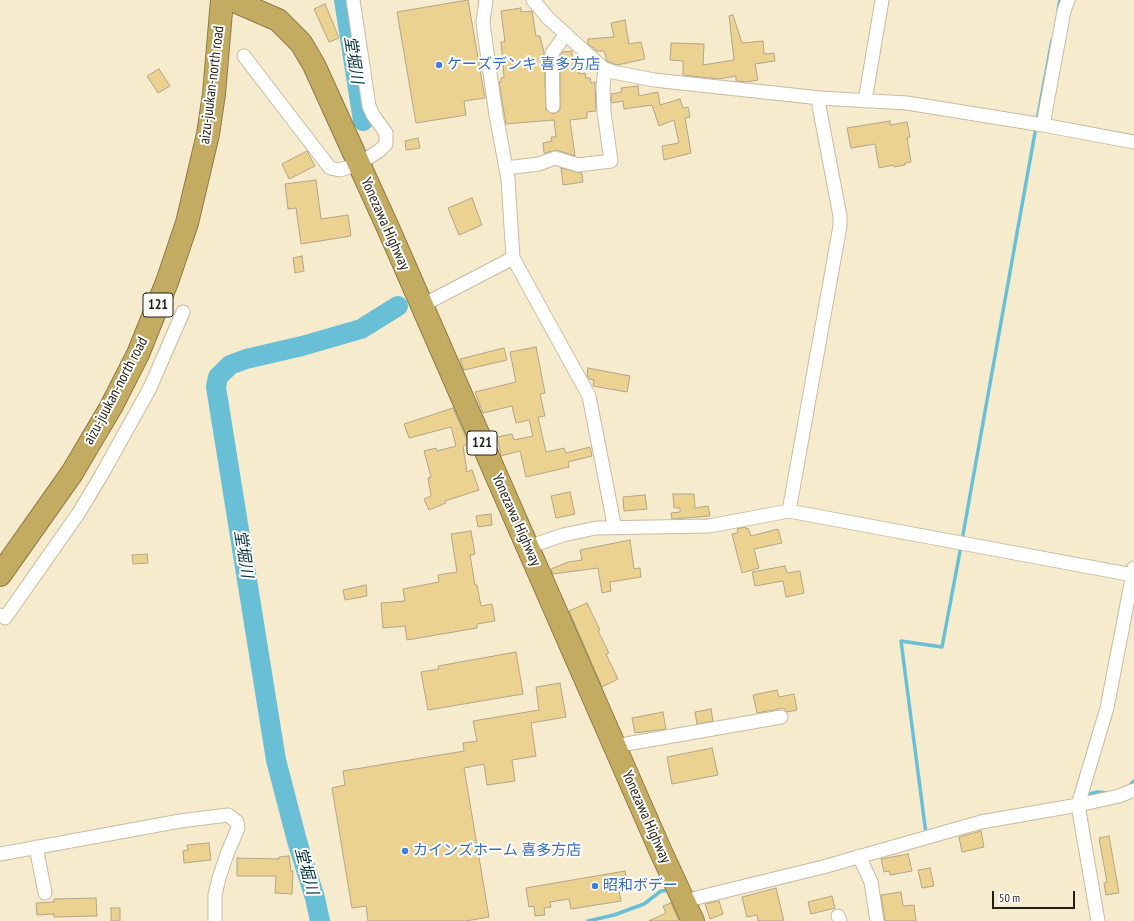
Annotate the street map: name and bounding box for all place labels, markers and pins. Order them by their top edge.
place label: ケーズデンキ 喜多方店 [447,56,600,74]
marker: ケーズデンキ 喜多方店 [434,60,444,70]
place label: カインズホーム 喜多方店 [413,842,581,860]
marker: カインズホーム 喜多方店 [400,846,410,856]
place label: 昭和ボデー [603,877,678,895]
marker: 昭和ボデー [590,881,600,891]

